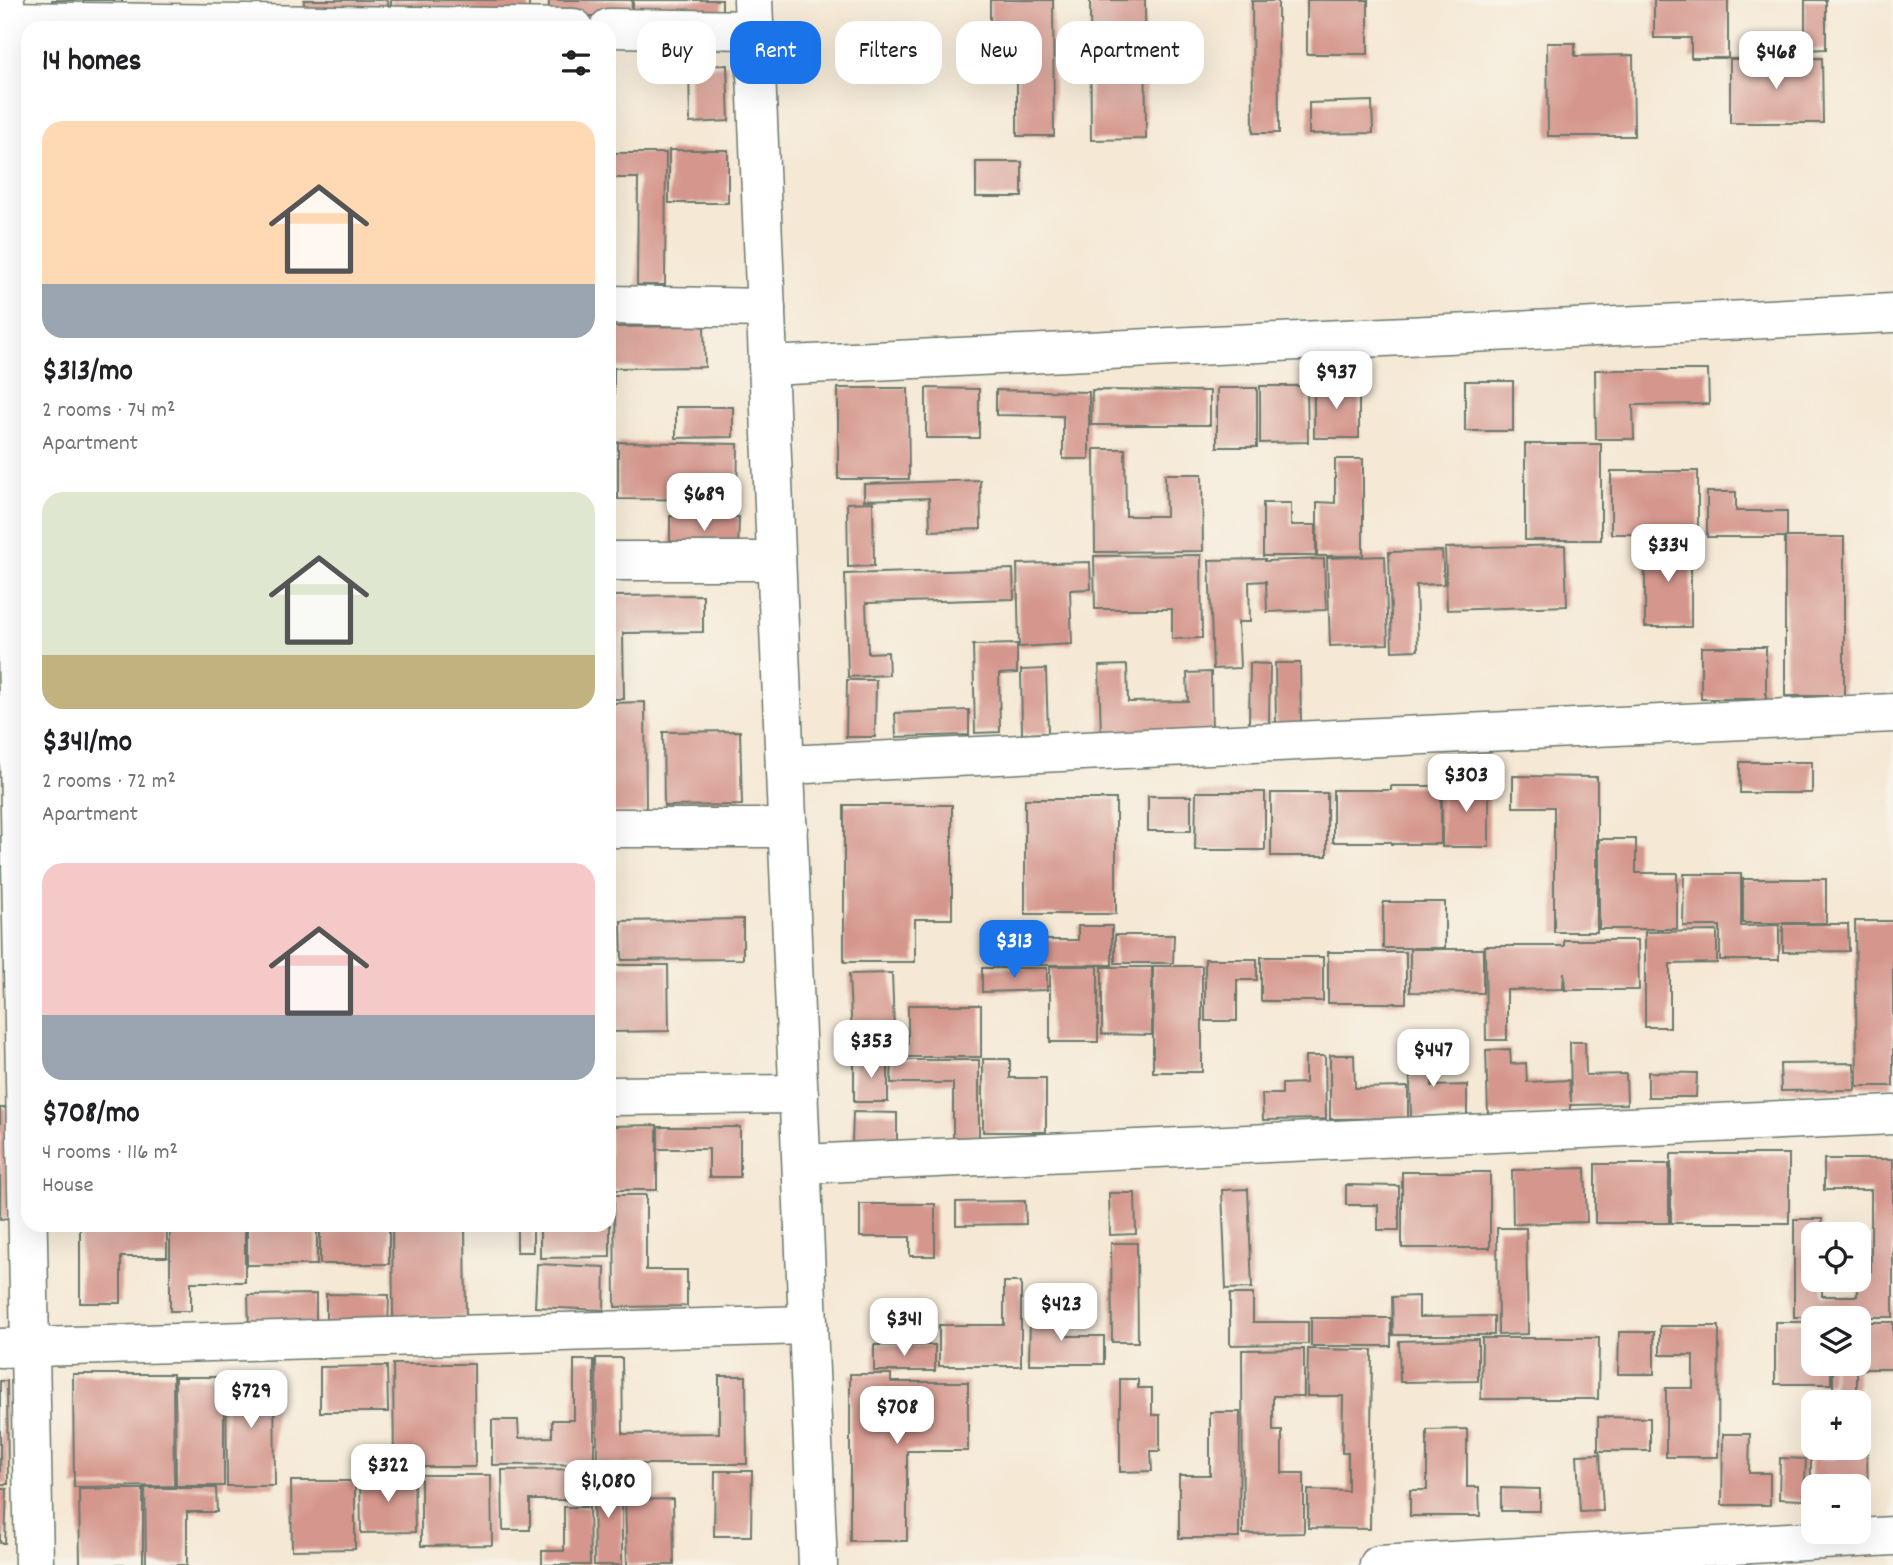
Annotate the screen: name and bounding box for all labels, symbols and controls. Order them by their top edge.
chip: Buy [637,21,716,84]
chip: Rent [730,21,821,84]
chip: Filters [835,21,942,84]
chip: New [956,21,1042,84]
chip: Apartment [1056,21,1204,84]
pin: $468 [1735,32,1817,91]
text: $468 [1755,37,1797,70]
text: 14 homes [42,42,141,85]
icon: filters [557,44,595,82]
icon: home [256,166,382,292]
text: $313/mo [42,352,133,395]
pin: $937 [1295,352,1377,411]
text: $937 [1315,357,1357,390]
text: 2 rooms · 74 m² [42,395,175,428]
text: Apartment [42,428,138,461]
pin: $689 [663,474,745,533]
text: $689 [683,479,725,512]
pin: $334 [1627,524,1709,584]
text: $334 [1647,530,1689,563]
icon: home [256,537,382,663]
text: $341/mo [42,723,132,766]
pin: $303 [1425,754,1507,814]
text: $303 [1444,760,1488,793]
text: 2 rooms · 72 m² [42,766,176,799]
text: Apartment [42,799,138,832]
icon: home [256,908,382,1034]
pin: $313 [973,920,1055,980]
text: $313 [995,926,1033,959]
pin: $353 [830,1020,912,1080]
text: $353 [850,1026,892,1059]
pin: $447 [1392,1030,1474,1089]
text: $447 [1413,1035,1453,1068]
text: $708/mo [42,1094,140,1137]
text: 4 rooms · 116 m² [42,1137,178,1170]
text: House [42,1170,94,1203]
map controls [1801,1222,1871,1544]
button: locate [1801,1222,1871,1292]
pin: $423 [1020,1284,1102,1343]
text: $423 [1040,1289,1082,1322]
pin: $341 [863,1298,945,1358]
text: $341 [886,1304,922,1337]
button: layers [1801,1306,1871,1376]
pin: $729 [210,1370,292,1430]
text: $729 [230,1376,272,1409]
pin: $708 [856,1386,938,1446]
button: + [1801,1390,1871,1460]
text: $708 [876,1392,918,1425]
pin: $322 [347,1444,429,1504]
text: $322 [367,1450,409,1483]
pin: $1,080 [551,1460,665,1520]
text: $1,080 [580,1466,636,1499]
button: − [1801,1474,1871,1544]

